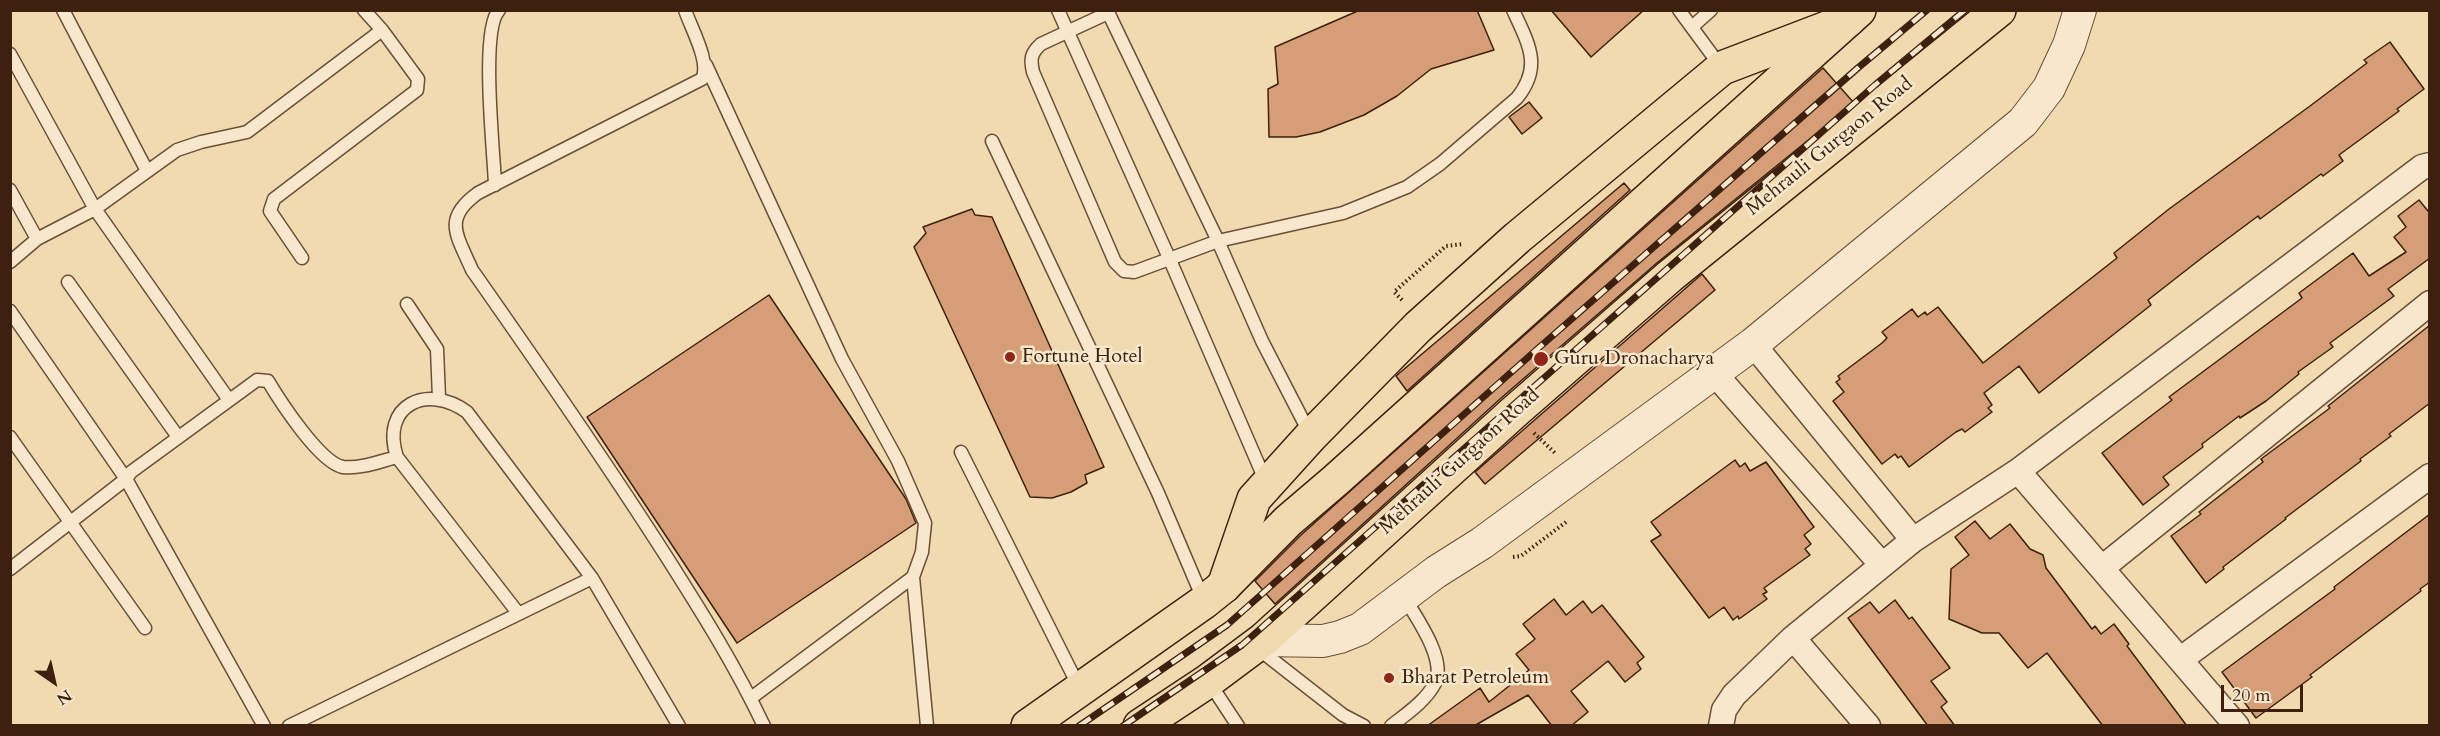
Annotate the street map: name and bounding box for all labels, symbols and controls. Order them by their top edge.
street label: Mehrauli Gurgaon Road [1742,72,1918,222]
place label: Fortune Hotel [1022,345,1143,369]
place label: Guru Dronacharya [1554,347,1714,371]
marker: Fortune Hotel [1003,350,1017,364]
marker: Guru Dronacharya [1532,350,1550,368]
street label: Mehrauli Gurgaon Road [1375,384,1545,540]
north arrow [24,652,84,712]
place label: Bharat Petroleum [1401,666,1549,690]
marker: Bharat Petroleum [1382,671,1396,685]
scale bar [2224,673,2306,711]
text: 20 m [2232,683,2271,708]
text: N [52,684,76,710]

